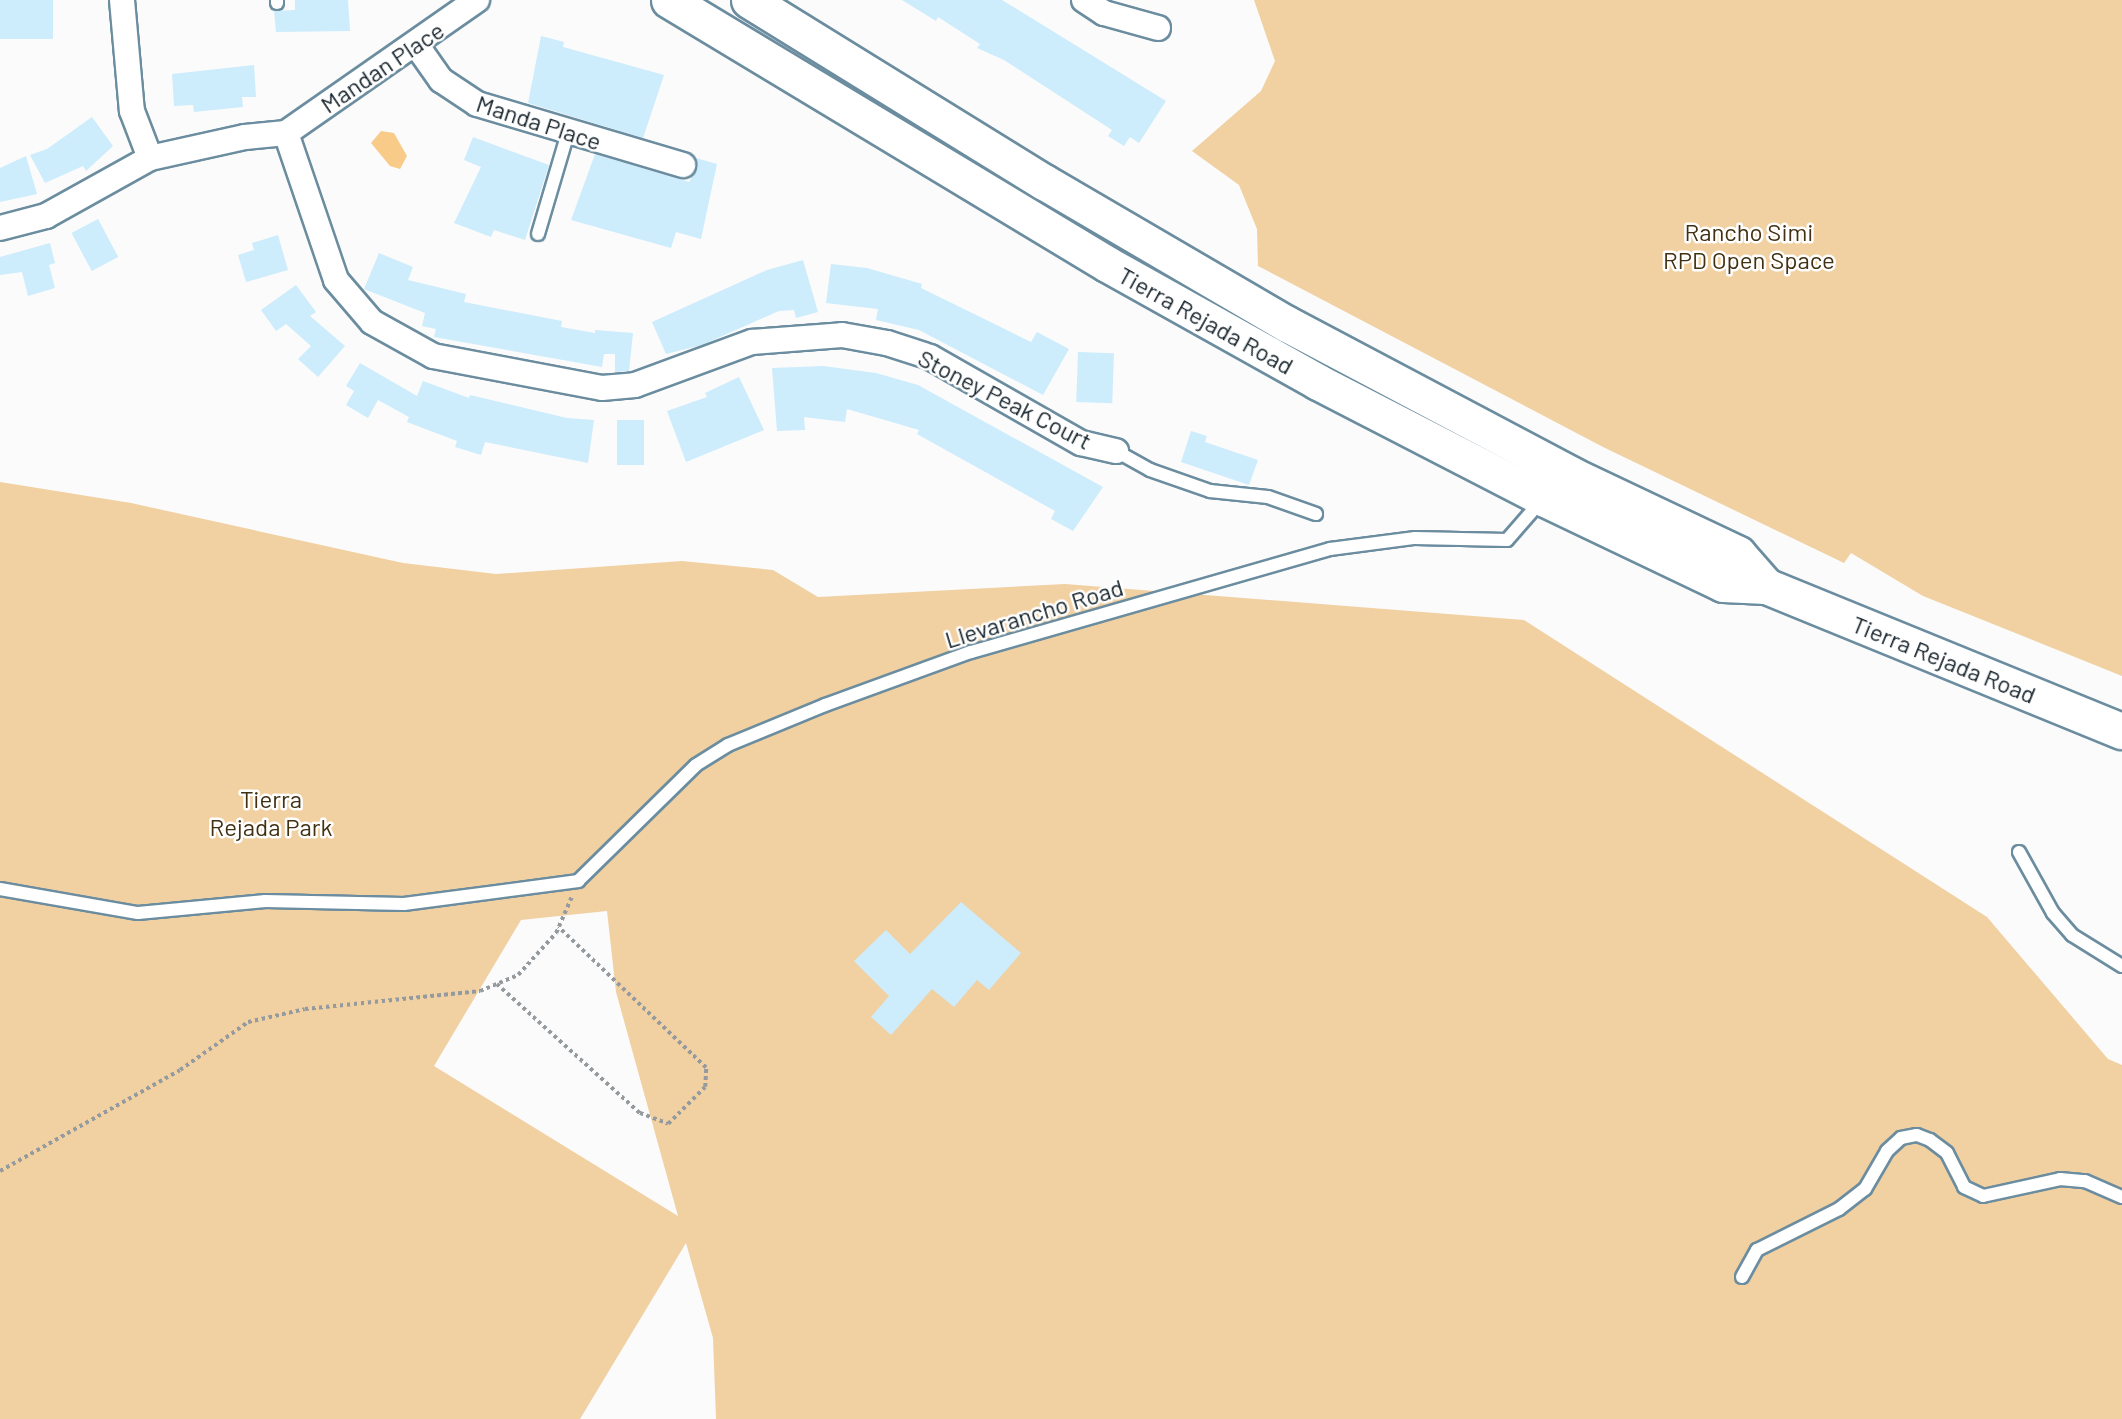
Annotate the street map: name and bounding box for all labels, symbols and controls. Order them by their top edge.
street label: Mandan Place [315,15,449,119]
street label: Manda Place [473,88,605,156]
park label: Rancho Simi RPD Open Space [1663,218,1835,274]
street label: Tierra Rejada Road [1114,260,1298,380]
street label: Stoney Peak Court [914,343,1096,455]
street label: Llevarancho Road [941,572,1127,654]
street label: Tierra Rejada Road [1848,609,2040,709]
park label: Tierra Rejada Park [210,785,332,841]

